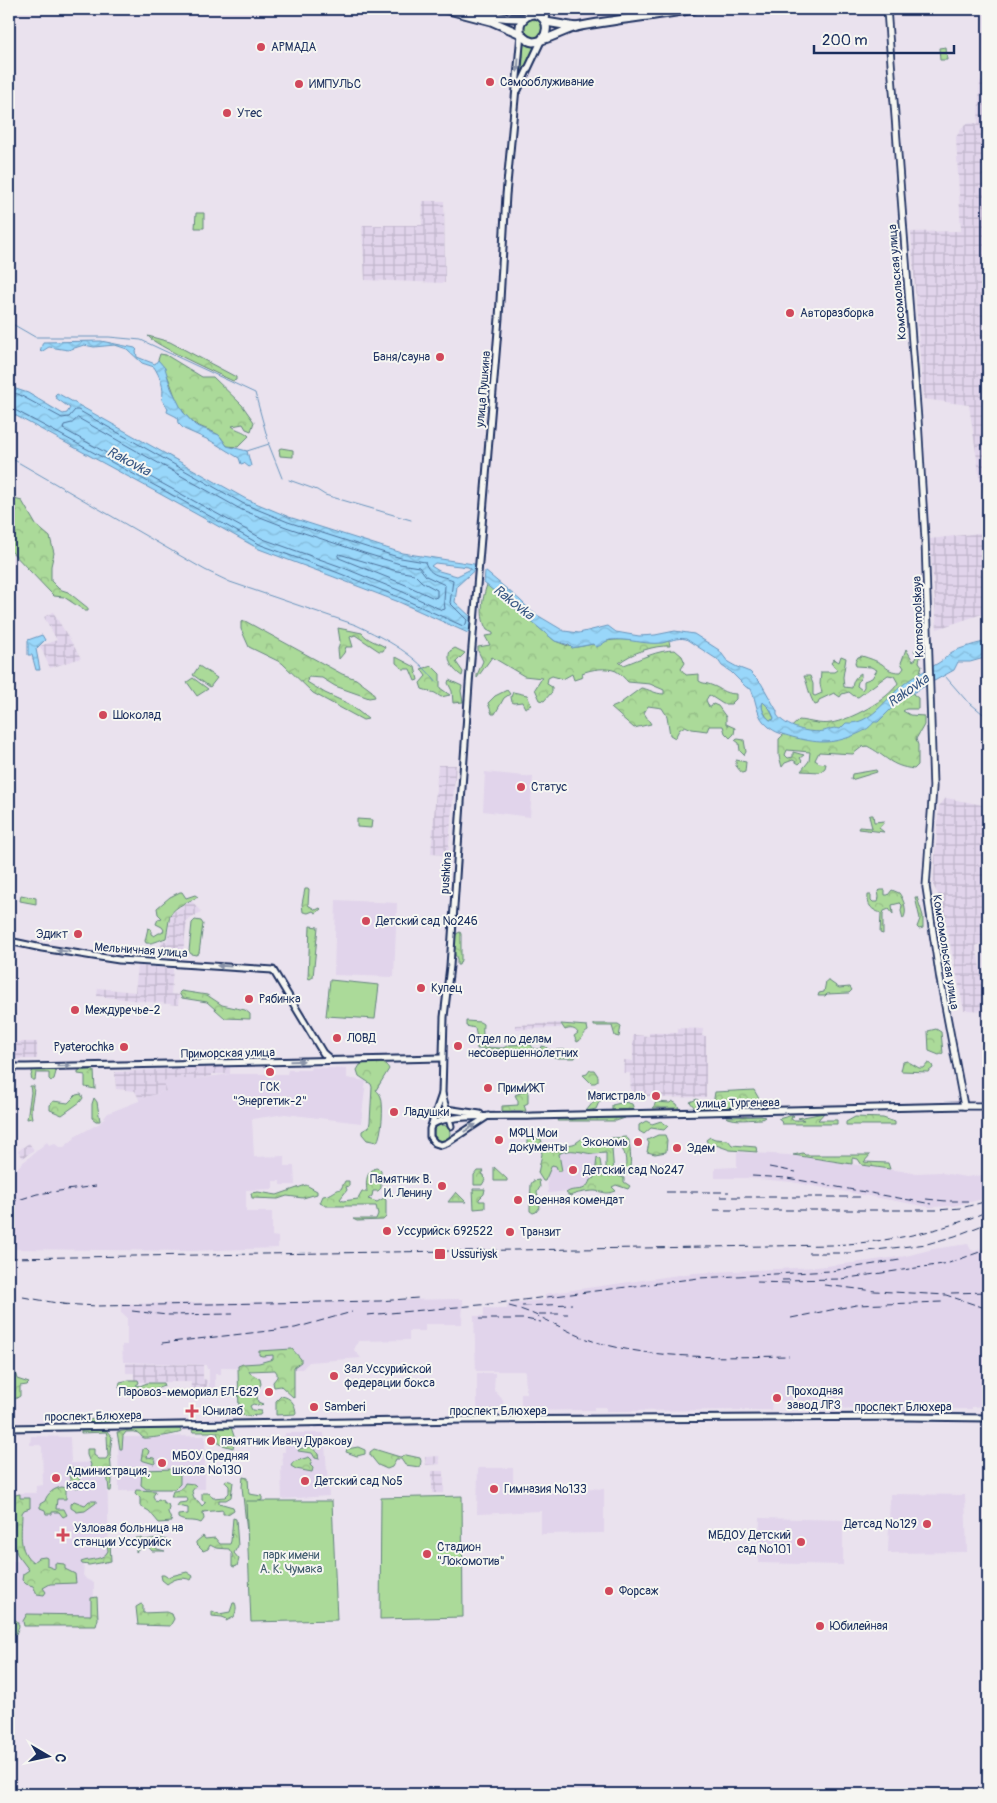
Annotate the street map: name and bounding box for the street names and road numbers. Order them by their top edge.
street label: Комсомольская улица [885,223,910,340]
street label: улица Пушкина [473,350,494,429]
street label: Komsomolskaya [910,575,927,658]
street label: pushkina [438,851,455,895]
street label: Комсомольская улица [929,894,962,1011]
street label: Мельничная улица [94,940,189,961]
street label: Приморская улица [181,1045,276,1062]
street label: улица Тургенева [695,1095,780,1112]
street label: проспект Блюхера [854,1400,952,1415]
street label: проспект Блюхера [449,1404,547,1419]
street label: проспект Блюхера [44,1408,142,1425]

